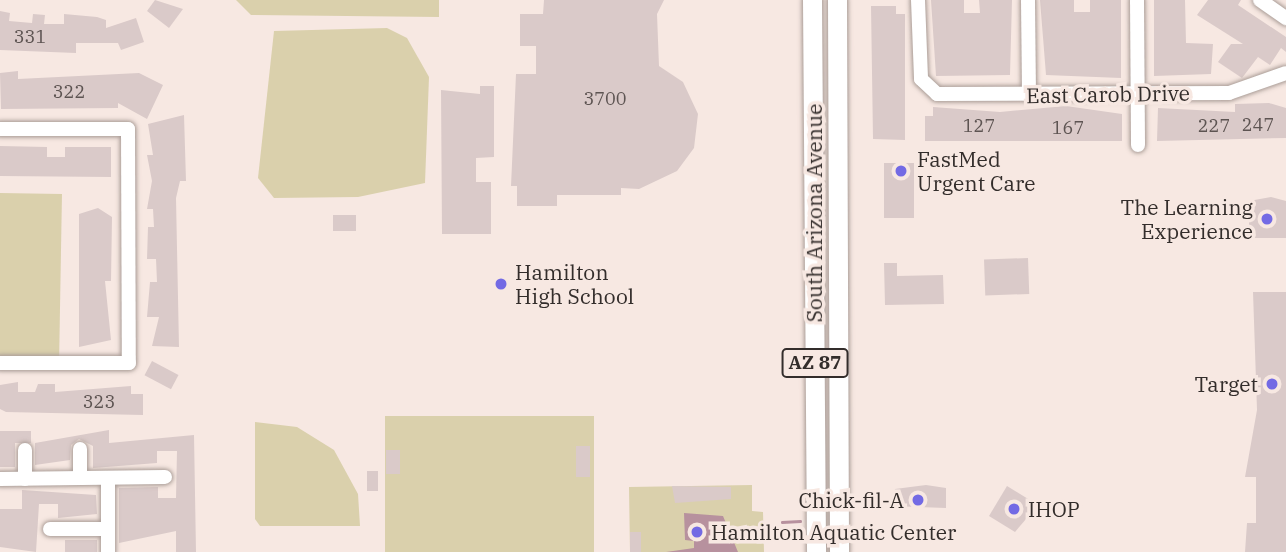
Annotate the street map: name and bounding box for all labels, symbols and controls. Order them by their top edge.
house number: 331 [14,26,46,48]
street label: East Carob Drive [1026,80,1190,108]
house number: 322 [53,81,85,103]
house number: 3700 [583,88,627,110]
street label: South Arizona Avenue [801,104,827,322]
house number: 247 [1242,114,1274,136]
house number: 127 [963,115,995,137]
house number: 227 [1198,115,1230,137]
house number: 167 [1052,117,1084,139]
place label: FastMed Urgent Care [917,146,1035,196]
marker: FastMed Urgent Care [891,161,911,181]
place label: The Learning Experience [1120,194,1253,244]
marker: The Learning Experience [1259,211,1275,227]
place label: Hamilton High School [515,259,634,309]
marker: Hamilton High School [493,276,509,292]
road number: AZ 87 [780,348,850,378]
place label: Target [1194,371,1258,397]
marker: Target [1264,376,1280,392]
house number: 323 [83,391,115,413]
place label: Chick-fil-A [798,487,904,513]
marker: Chick-fil-A [910,492,926,508]
place label: IHOP [1028,496,1080,522]
marker: IHOP [1006,501,1022,517]
place label: Hamilton Aquatic Center [711,519,956,545]
marker: Hamilton Aquatic Center [689,524,705,540]

